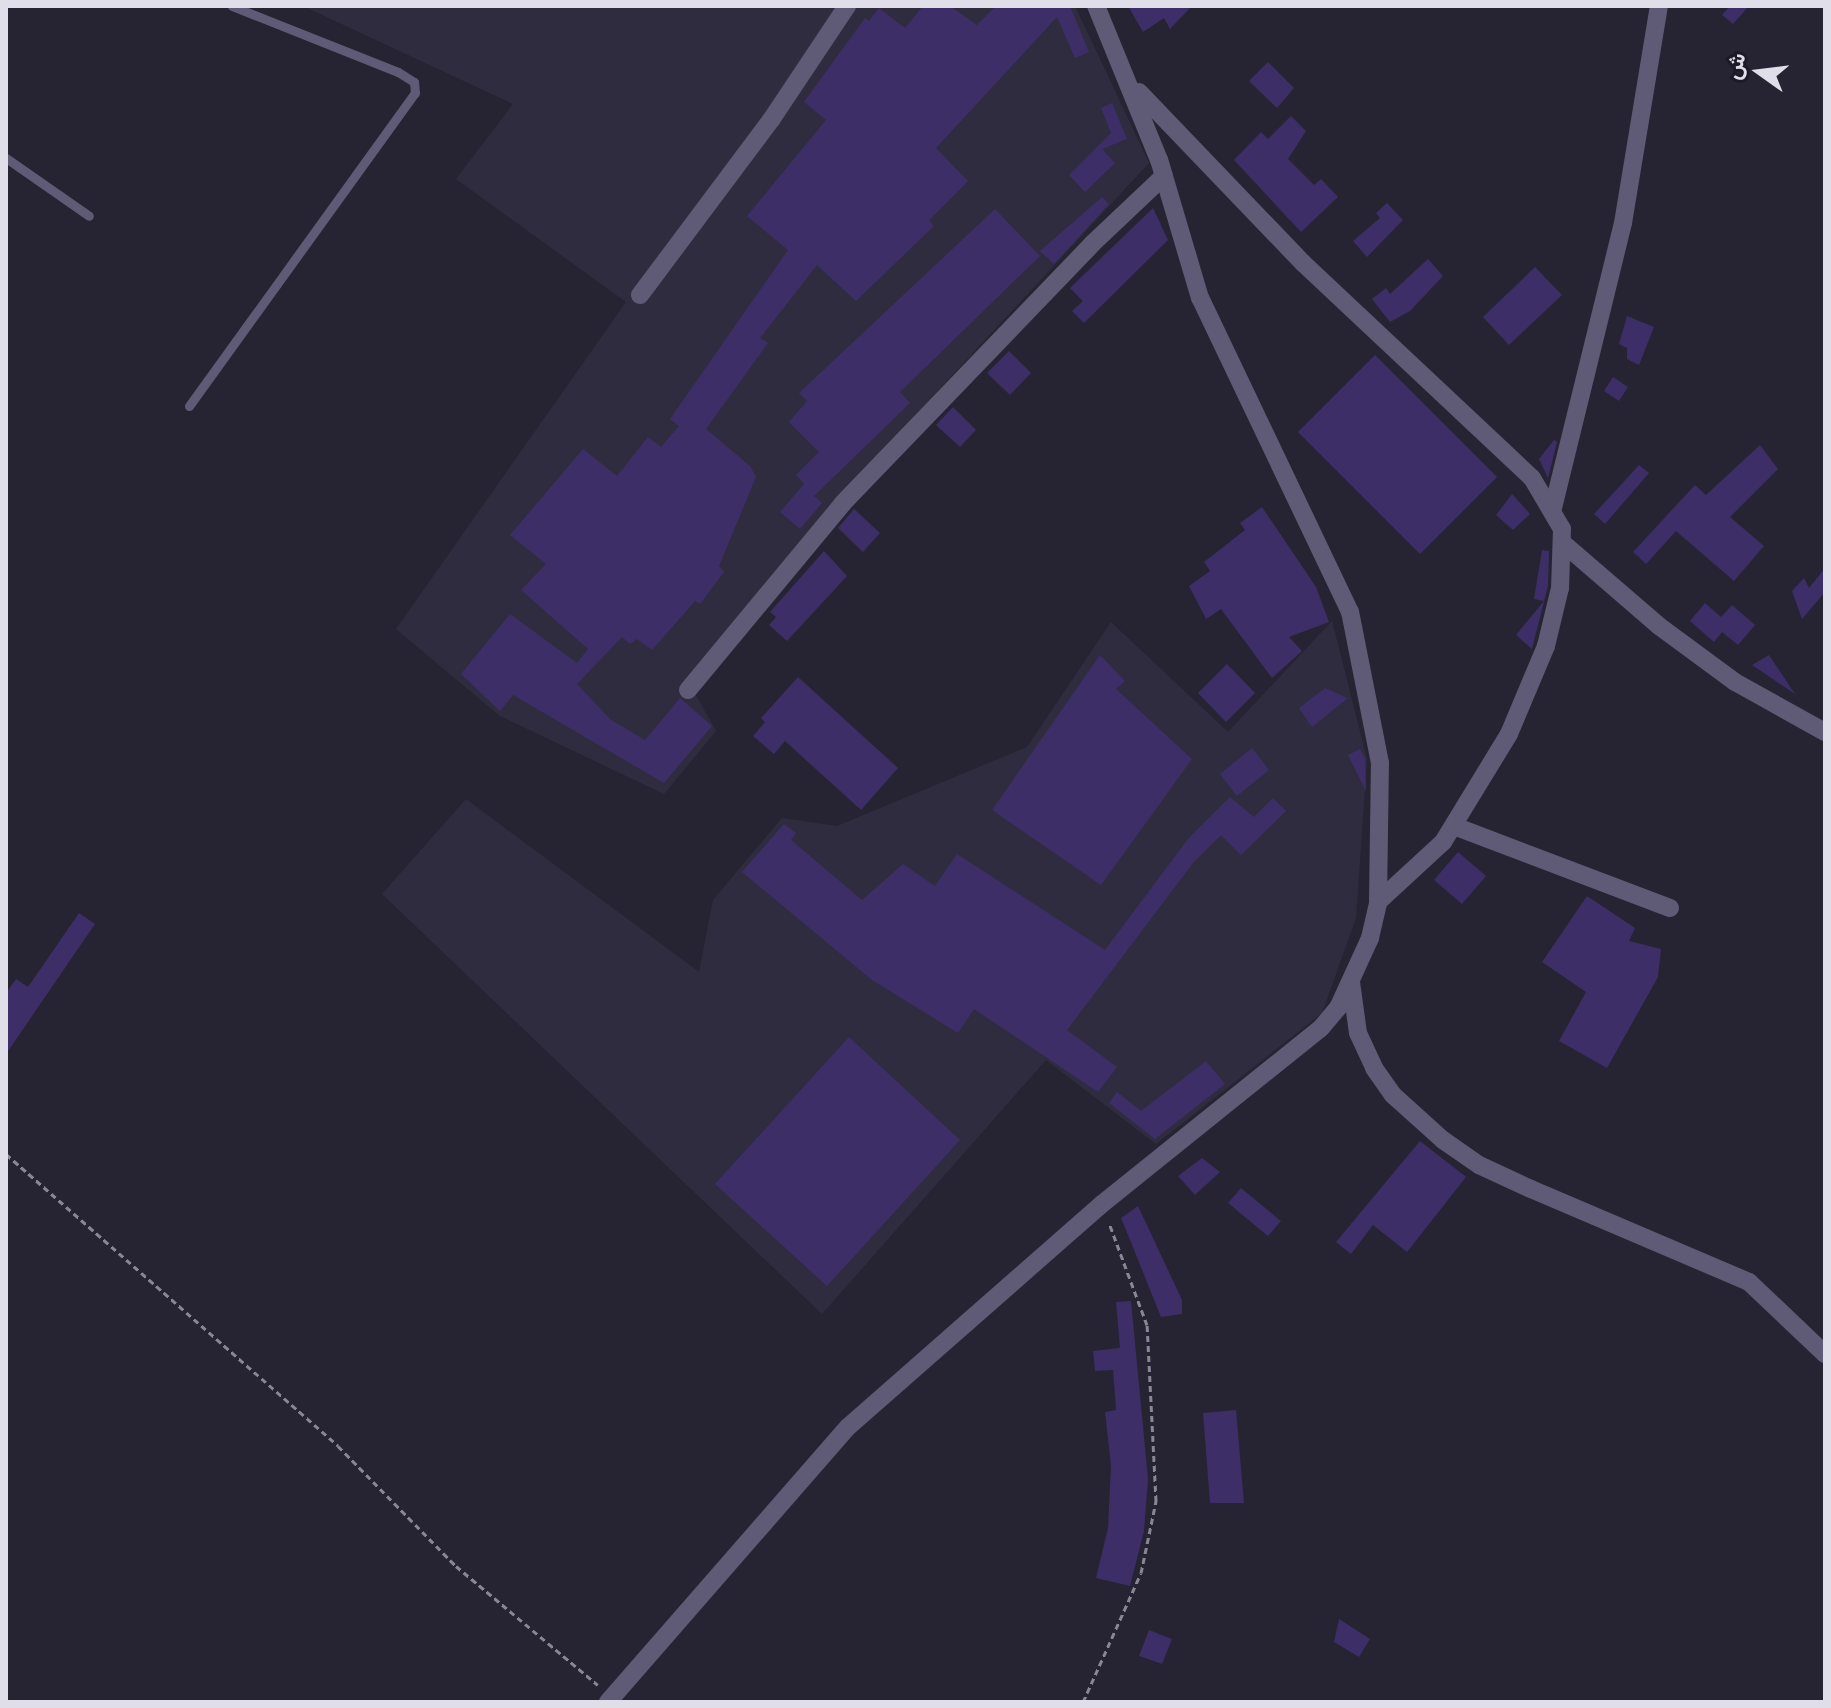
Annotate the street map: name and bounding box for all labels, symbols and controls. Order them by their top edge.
north arrow [1719,32,1799,112]
text: ش [1720,50,1752,82]

